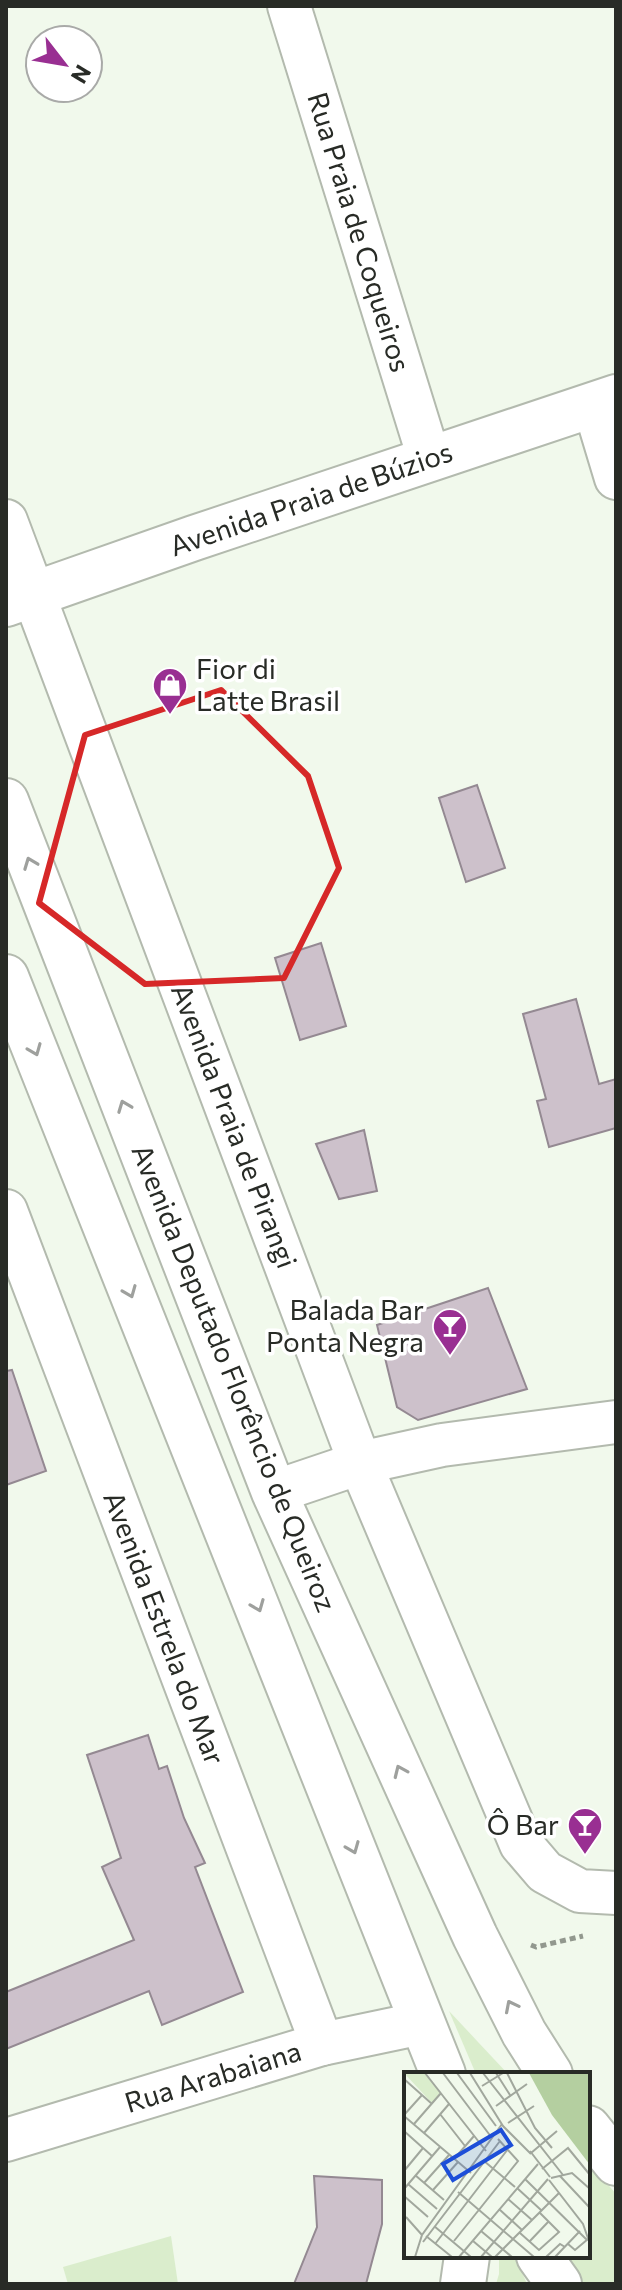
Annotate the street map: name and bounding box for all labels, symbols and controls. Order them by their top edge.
north arrow [24,24,104,104]
text: N [66,61,97,89]
street label: Rua Praia de Coqueiros [301,88,419,376]
street label: Avenida Praia de Búzios [165,434,457,562]
place label: Fior di Latte Brasil [196,651,340,717]
shop icon: Fior di Latte Brasil [151,666,189,716]
one-way arrow [23,857,40,871]
street label: Avenida Praia de Pirangi [165,979,305,1273]
one-way arrow [25,1042,41,1056]
one-way arrow [117,1100,134,1114]
street label: Avenida Deputado Florêncio de Queiroz [125,1139,345,1616]
one-way arrow [121,1284,137,1298]
place label: Balada Bar Ponta Negra [266,1292,424,1358]
bar icon: Balada Bar Ponta Negra [431,1307,469,1357]
street label: Avenida Estrela do Mar [97,1486,233,1769]
one-way arrow [248,1598,264,1612]
one-way arrow [394,1765,410,1779]
bar icon: Ô Bar [566,1806,604,1856]
place label: Ô Bar [487,1807,559,1841]
one-way arrow [343,1840,360,1854]
one-way arrow [505,2000,520,2015]
street label: Rua Arabaiana [120,2033,305,2119]
inset map [404,2072,590,2258]

